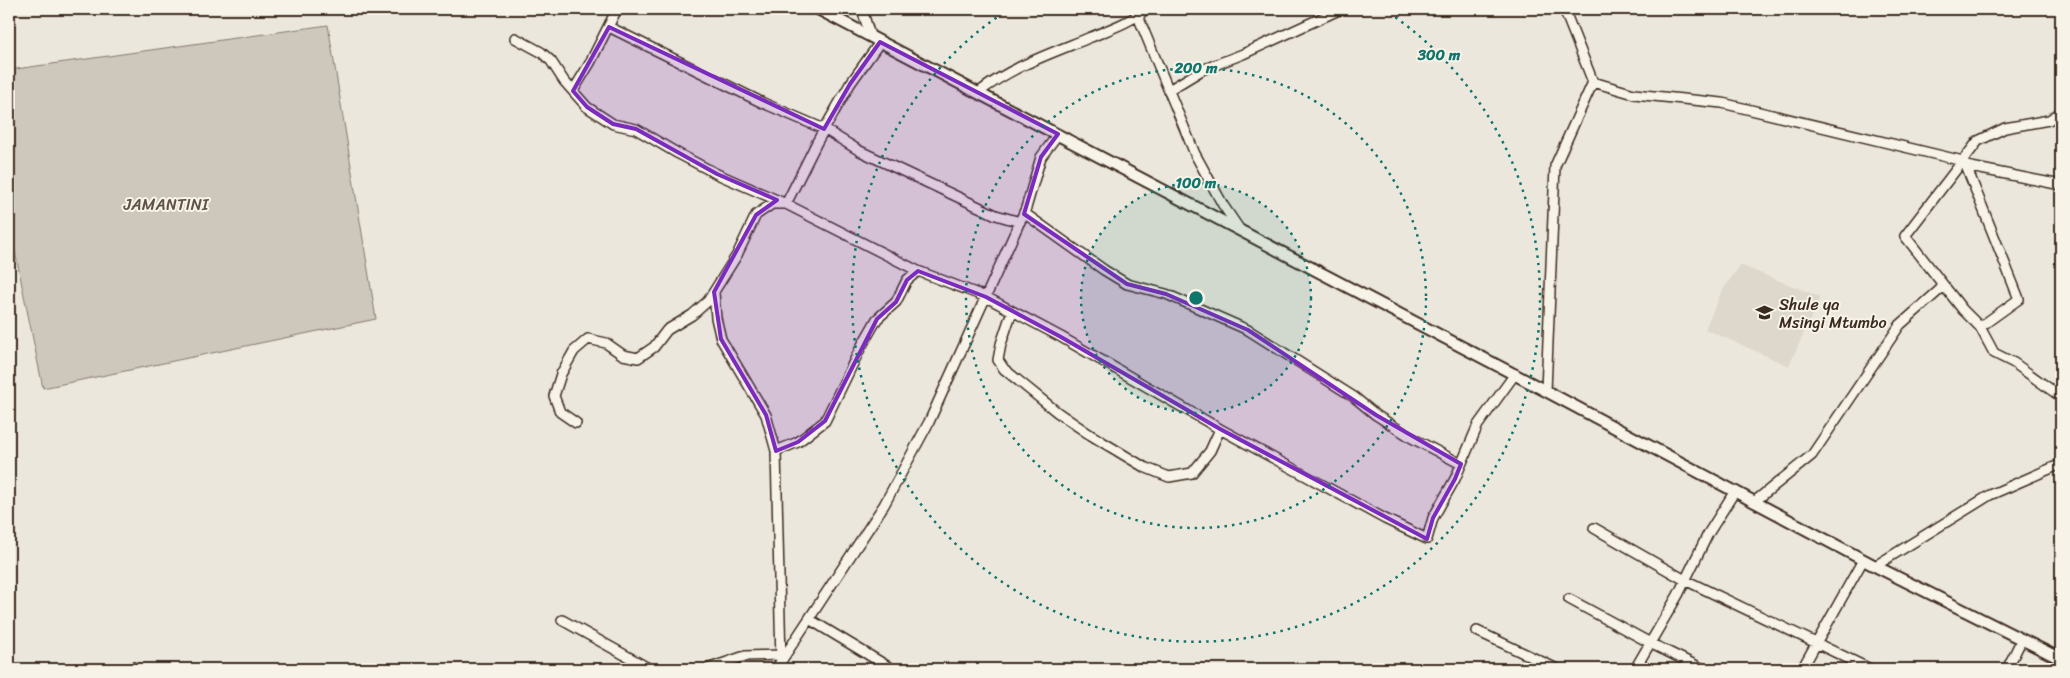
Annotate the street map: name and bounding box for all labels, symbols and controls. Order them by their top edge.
text: 300 m [1417,42,1461,68]
text: 200 m [1173,55,1218,81]
text: 100 m [1176,170,1217,196]
park label: JAMANTINI [123,190,210,219]
centre of rings [1187,289,1205,307]
place label: Shule ya Msingi Mtumbo [1779,290,1887,337]
school or university icon: Shule ya Msingi Mtumbo [1755,303,1775,323]

